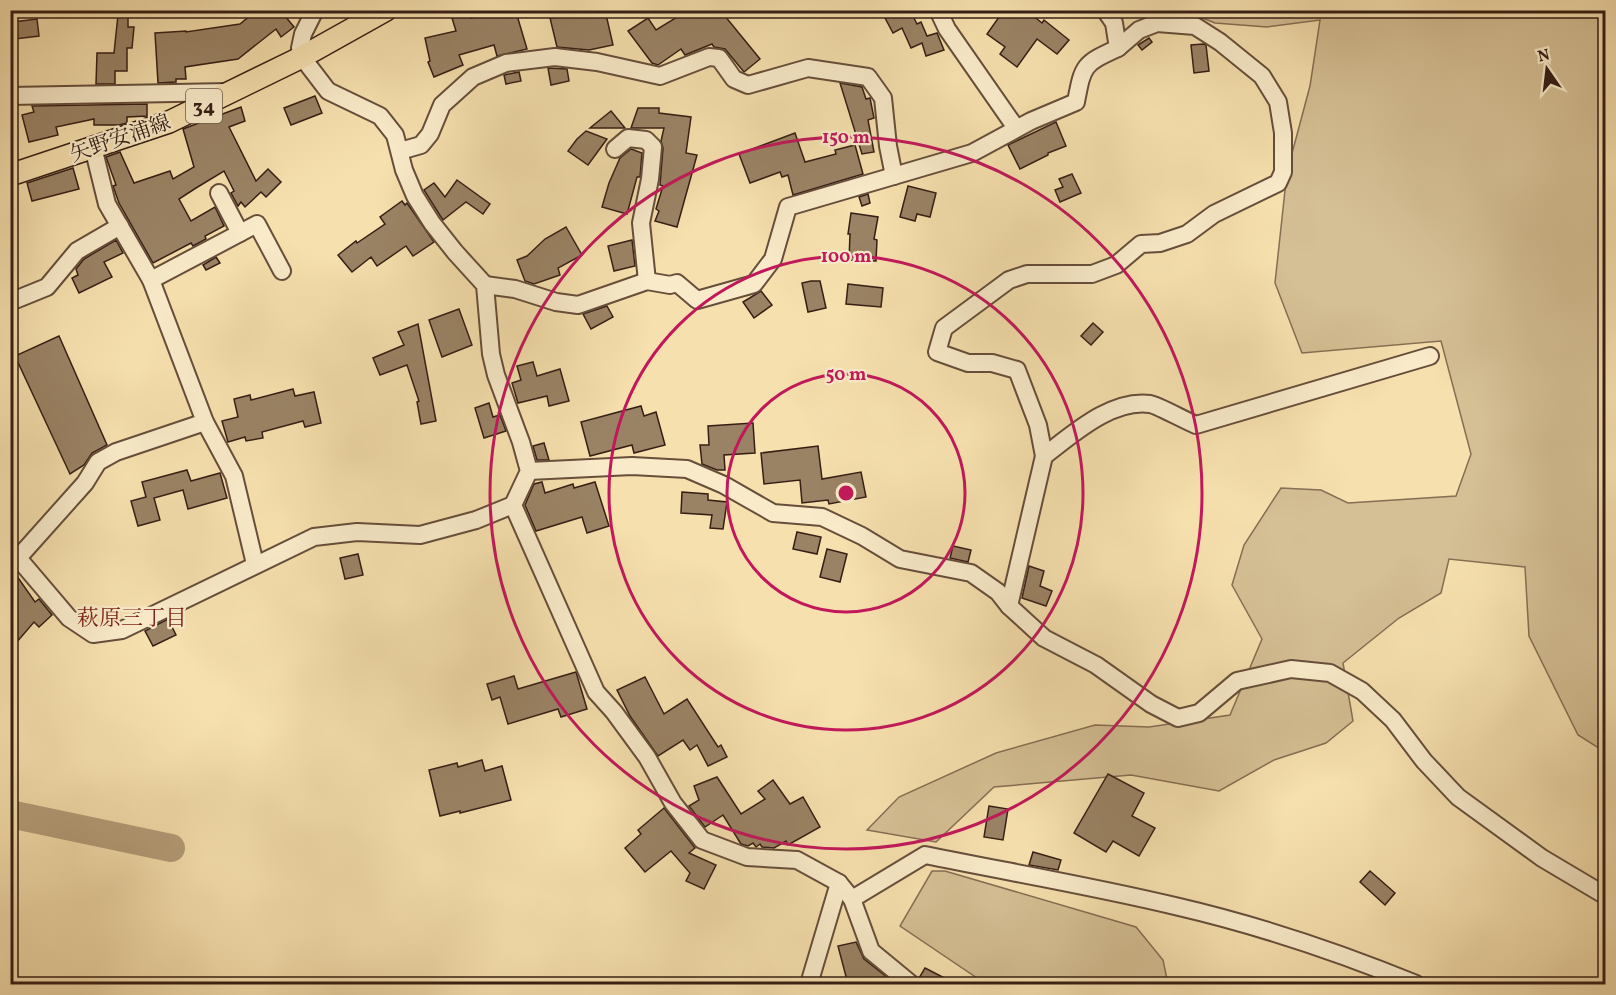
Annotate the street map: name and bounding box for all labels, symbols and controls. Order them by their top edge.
north arrow [1517,39,1577,99]
text: N [1536,44,1553,68]
road number: 34 [186,89,222,123]
street label: 矢野安浦線 [66,109,175,170]
text: 150 m [822,126,870,151]
text: 100 m [821,245,871,270]
text: 50 m [826,363,866,388]
centre of rings [836,483,856,503]
district label: 萩原三丁目 [77,604,187,635]

